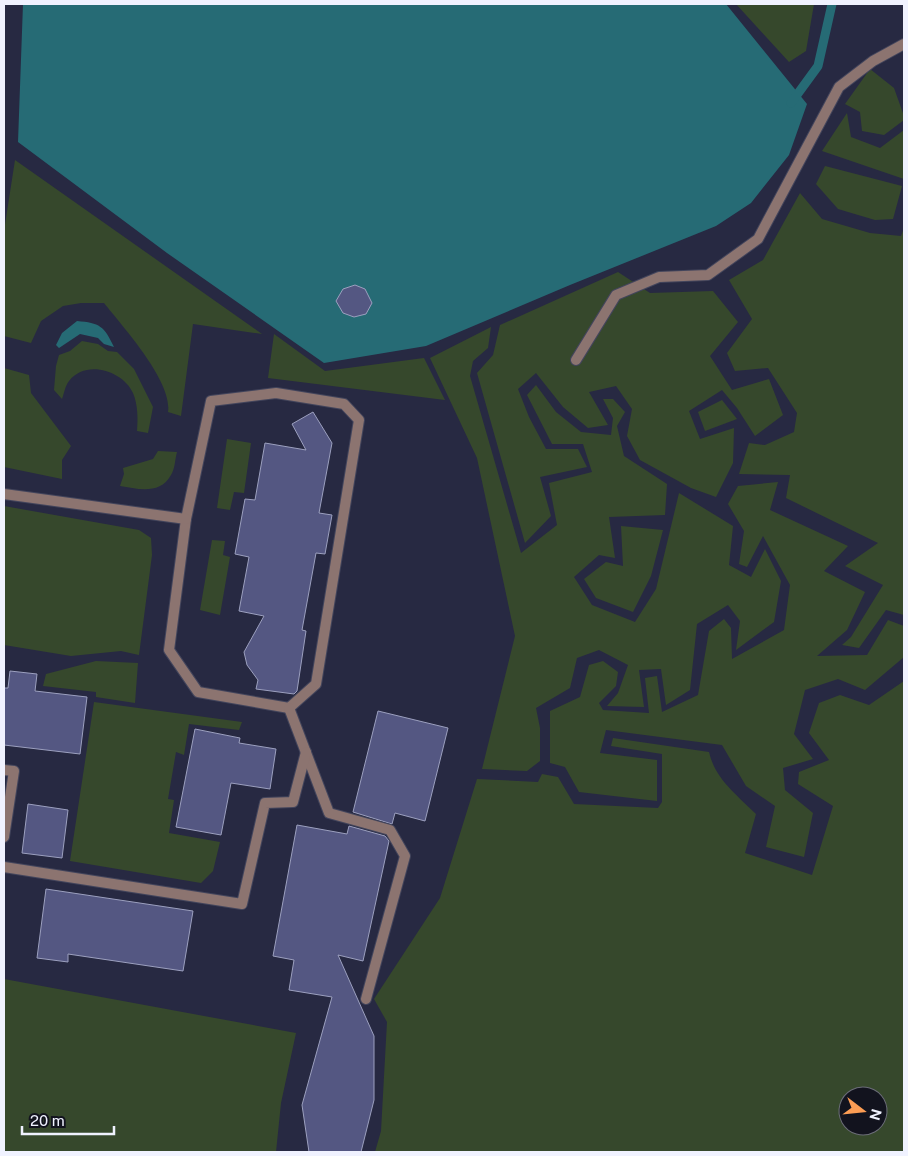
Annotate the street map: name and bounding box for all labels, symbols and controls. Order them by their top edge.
north arrow [838,1086,888,1136]
scale bar [22,1104,115,1136]
text: N [866,1107,885,1122]
text: 20 m [30,1112,65,1129]

